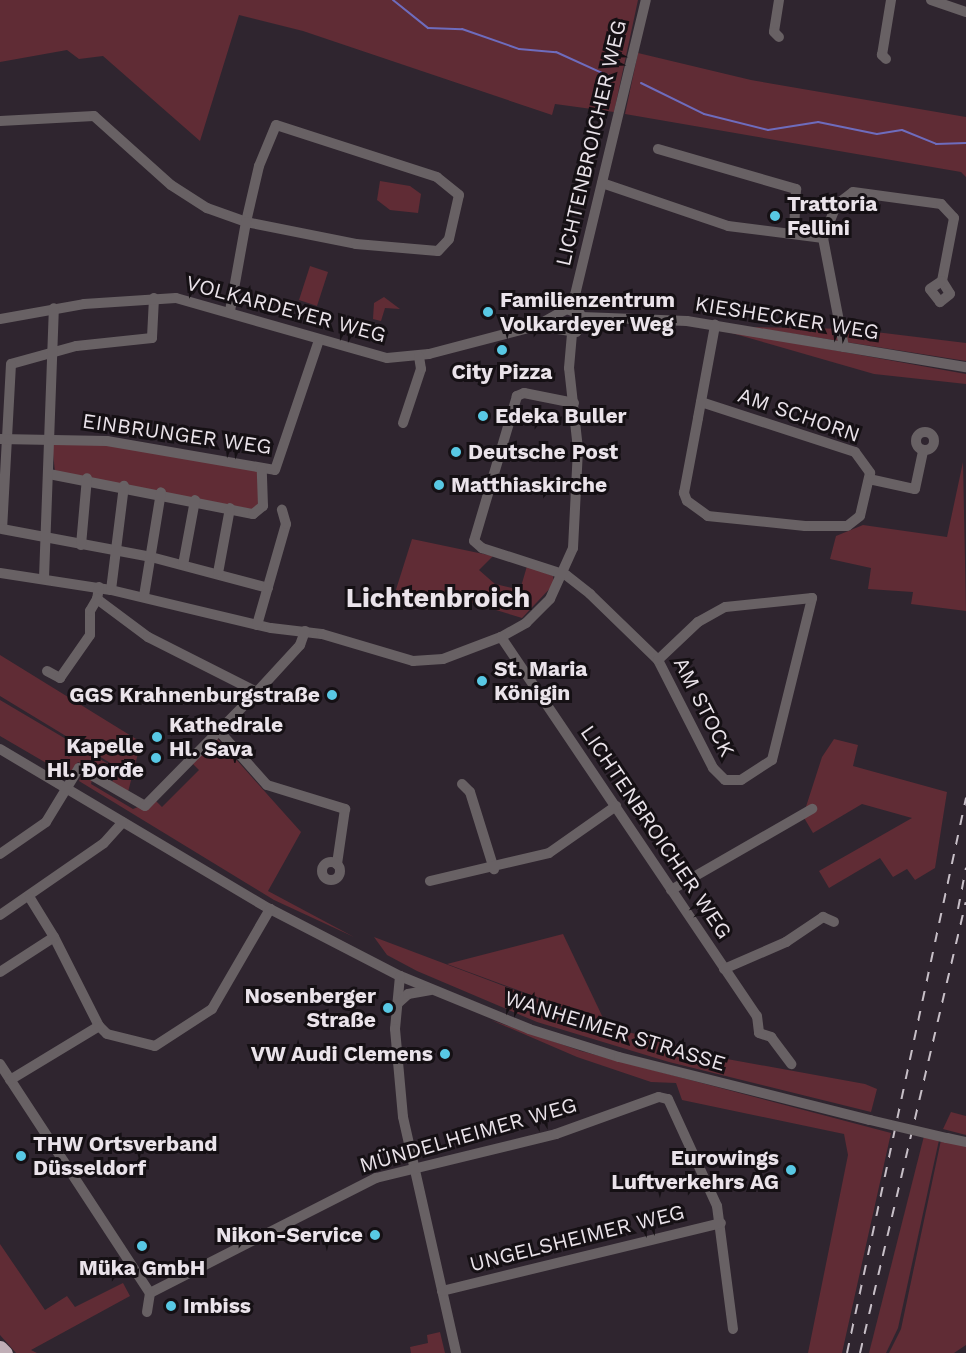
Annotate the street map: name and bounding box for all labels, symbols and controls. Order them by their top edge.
street label: LICHTENBROICHER WEG [550,17,632,269]
place label: Trattoria Fellini [787,191,877,241]
marker: Trattoria Fellini [768,209,782,223]
street label: VOLKARDEYER WEG [183,270,389,348]
place label: Familienzentrum Volkardeyer Weg [500,287,675,337]
street label: KIESHECKER WEG [693,291,881,345]
marker: Familienzentrum Volkardeyer Weg [481,305,495,319]
marker: City Pizza [495,343,509,357]
place label: City Pizza [451,359,553,385]
street label: AM SCHORN [735,382,863,448]
place label: Edeka Buller [495,403,627,429]
street label: EINBRUNGER WEG [81,408,273,460]
marker: Edeka Buller [476,409,490,423]
place label: Deutsche Post [468,439,618,465]
marker: Deutsche Post [449,445,463,459]
place label: Matthiaskirche [451,472,607,498]
marker: Matthiaskirche [432,478,446,492]
district label: Lichtenbroich [346,583,530,615]
street label: AM STOCK [668,653,740,761]
place label: St. Maria Königin [494,656,587,706]
marker: St. Maria Königin [475,674,489,688]
place label: GGS Krahnenburgstraße [69,682,320,708]
marker: GGS Krahnenburgstraße [325,688,339,702]
place label: Kathedrale Hl. Sava [169,712,283,762]
street label: LICHTENBROICHER WEG [575,720,737,944]
marker: Kathedrale Hl. Sava [150,730,164,744]
place label: Kapelle Hl. Đorđe [47,733,144,783]
marker: Kapelle Hl. Đorđe [149,751,163,765]
place label: Nosenberger Straße [245,983,376,1033]
street label: WANHEIMER STRASSE [502,985,728,1077]
marker: Nosenberger Straße [381,1001,395,1015]
place label: VW Audi Clemens [250,1041,433,1067]
marker: VW Audi Clemens [438,1047,452,1061]
street label: MÜNDELHEIMER WEG [356,1092,580,1178]
place label: THW Ortsverband Düsseldorf [33,1131,218,1181]
place label: Eurowings Luftverkehrs AG [611,1145,779,1195]
marker: THW Ortsverband Düsseldorf [14,1149,28,1163]
marker: Eurowings Luftverkehrs AG [784,1163,798,1177]
street label: UNGELSHEIMER WEG [467,1199,687,1277]
place label: Nikon-Service [216,1222,363,1248]
marker: Nikon-Service [368,1228,382,1242]
marker: Müka GmbH [135,1239,149,1253]
place label: Müka GmbH [79,1255,205,1281]
place label: Imbiss [183,1293,251,1319]
marker: Imbiss [164,1299,178,1313]

